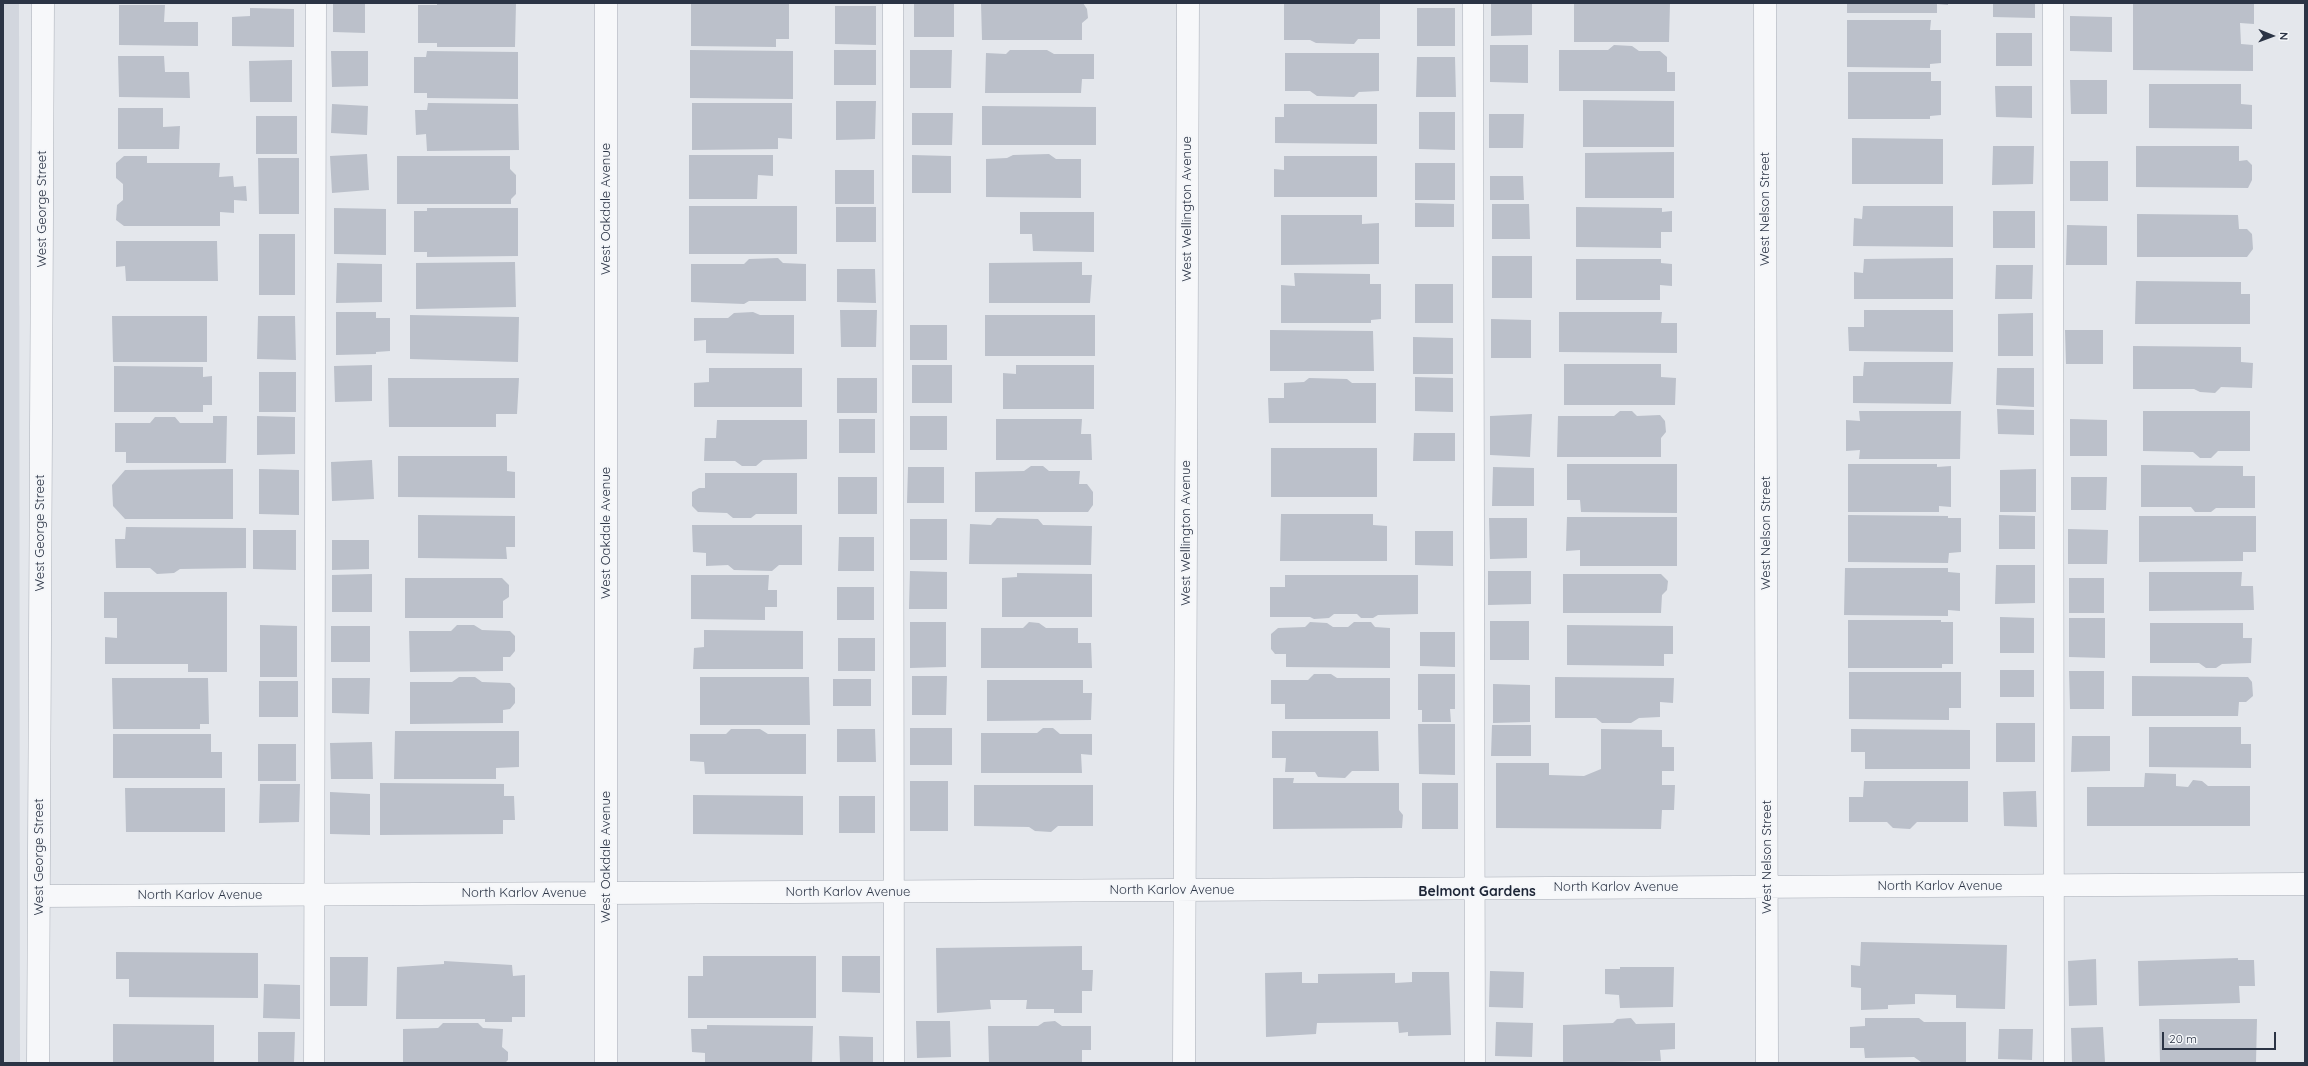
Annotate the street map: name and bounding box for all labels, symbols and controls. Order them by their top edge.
north arrow [2252,16,2292,56]
text: N [2277,32,2291,40]
street label: West Wellington Avenue [1179,136,1195,282]
street label: West Oakdale Avenue [598,143,614,275]
street label: West George Street [34,150,50,268]
street label: West Nelson Street [1757,152,1773,266]
street label: West Wellington Avenue [1178,460,1194,606]
street label: West Oakdale Avenue [598,467,614,599]
street label: West George Street [32,474,48,592]
street label: West Nelson Street [1758,476,1774,590]
street label: West Oakdale Avenue [598,791,614,923]
street label: West George Street [31,798,47,916]
street label: West Nelson Street [1759,800,1775,914]
street label: North Karlov Avenue [1878,878,2002,894]
street label: North Karlov Avenue [1554,879,1678,895]
street label: North Karlov Avenue [1110,882,1234,898]
street label: North Karlov Avenue [786,884,910,900]
district label: Belmont Gardens [1418,884,1536,900]
street label: North Karlov Avenue [462,885,586,901]
street label: North Karlov Avenue [138,887,262,903]
scale bar [2164,1024,2278,1050]
text: 20 m [2169,1031,2197,1046]

